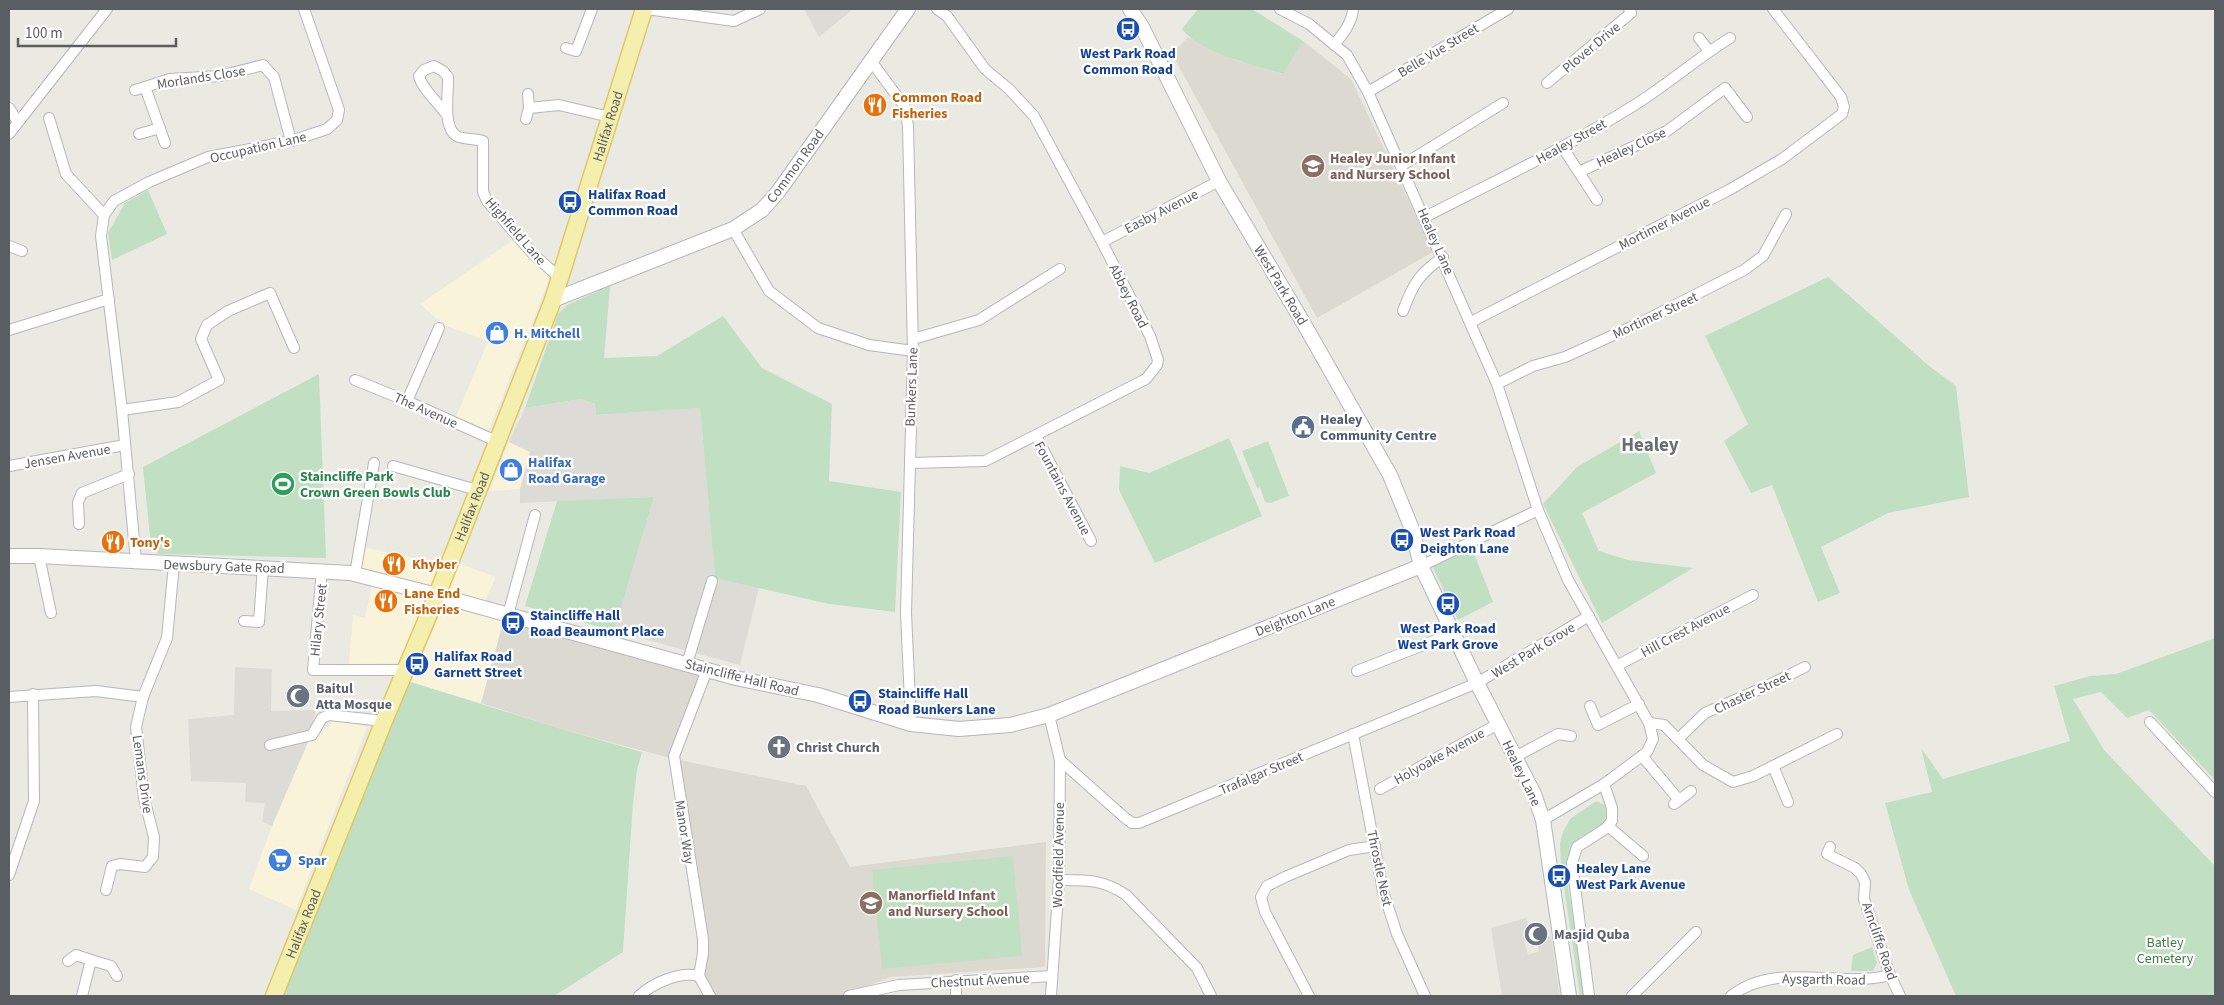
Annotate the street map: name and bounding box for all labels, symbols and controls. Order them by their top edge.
scale bar [18,15,175,47]
bus stop icon: West Park Road Common Road [1115,16,1141,42]
street label: Plover Drive [1558,17,1625,78]
street label: Belle Vue Street [1394,19,1483,83]
text: 100 m [25,23,63,44]
place label: West Park Road Common Road [1080,44,1176,80]
street label: Morlands Close [156,61,247,95]
place label: Common Road Fisheries [892,88,982,124]
street label: Halifax Road [588,89,629,164]
restaurant icon: Common Road Fisheries [862,92,888,118]
street label: Healey Street [1533,114,1611,170]
street label: Healey Close [1593,123,1670,173]
street label: Common Road [762,126,829,208]
street label: Occupation Lane [208,127,309,169]
place label: Healey Junior Infant and Nursery School [1330,149,1456,185]
school or university icon: Healey Junior Infant and Nursery School [1300,153,1326,179]
place label: Halifax Road Common Road [588,185,678,221]
street label: Easby Avenue [1121,185,1202,239]
bus stop icon: Halifax Road Common Road [557,189,583,215]
street label: Mortimer Avenue [1615,192,1714,256]
street label: Highfield Lane [480,193,550,270]
street label: Healey Lane [1411,205,1459,278]
street label: West Park Road [1248,242,1312,329]
street label: Abbey Road [1103,261,1153,332]
street label: Mortimer Street [1609,287,1702,344]
shop icon: H. Mitchell [484,320,510,346]
place label: H. Mitchell [514,324,580,344]
street label: Bunkers Lane [901,347,923,427]
street label: The Avenue [390,388,461,434]
place label: Healey Community Centre [1320,410,1437,446]
public building icon: Healey Community Centre [1290,414,1316,440]
district label: Healey [1621,432,1679,459]
street label: Fountains Avenue [1029,438,1095,539]
street label: Jensen Avenue [22,440,112,474]
place label: Halifax Road Garage [528,453,606,489]
shop icon: Halifax Road Garage [498,457,524,483]
place label: Staincliffe Park Crown Green Bowls Club [300,467,451,503]
street label: Halifax Road [450,469,495,545]
sports icon: Staincliffe Park Crown Green Bowls Club [270,471,296,497]
place label: West Park Road Deighton Lane [1420,523,1515,559]
bus stop icon: West Park Road Deighton Lane [1389,527,1415,553]
restaurant icon: Tony's [100,529,126,555]
place label: Tony's [130,533,170,553]
restaurant icon: Khyber [381,551,407,577]
street label: Dewsbury Gate Road [163,555,285,579]
place label: Khyber [412,555,457,575]
street label: Hilary Street [305,583,333,657]
place label: Lane End Fisheries [404,584,460,620]
restaurant icon: Lane End Fisheries [373,588,399,614]
bus stop icon: West Park Road West Park Grove [1435,591,1461,617]
street label: Deighton Lane [1252,592,1338,642]
street label: Hill Crest Avenue [1637,599,1734,663]
place label: Staincliffe Hall Road Beaumont Place [530,606,664,642]
bus stop icon: Staincliffe Hall Road Beaumont Place [500,610,526,636]
street label: West Park Grove [1488,618,1579,684]
place label: West Park Road West Park Grove [1398,619,1498,655]
place label: Halifax Road Garnett Street [434,647,523,683]
bus stop icon: Halifax Road Garnett Street [404,651,430,677]
street label: Staincliffe Hall Road [683,654,801,702]
street label: Chaster Street [1711,666,1794,719]
place label: Baitul Atta Mosque [315,679,392,715]
mosque icon: Baitul Atta Mosque [285,683,311,709]
place label: Staincliffe Hall Road Bunkers Lane [878,684,996,720]
bus stop icon: Staincliffe Hall Road Bunkers Lane [847,688,873,714]
street label: Holyoake Avenue [1391,724,1488,790]
street label: Lemans Drive [127,734,157,815]
church icon: Christ Church [766,734,792,760]
street label: Healey Lane [1496,737,1546,810]
place label: Christ Church [796,738,880,758]
street label: Trafalgar Street [1216,747,1307,801]
street label: Manor Way [669,799,699,866]
street label: Woodfield Avenue [1048,802,1070,908]
street label: Throstle Nest [1361,828,1397,908]
supermarket icon: Spar [267,847,293,873]
place label: Spar [298,851,327,871]
place label: Healey Lane West Park Avenue [1576,859,1685,895]
bus stop icon: Healey Lane West Park Avenue [1546,863,1572,889]
street label: Halifax Road [281,886,327,962]
place label: Manorfield Infant and Nursery School [888,886,1008,922]
school or university icon: Manorfield Infant and Nursery School [858,890,884,916]
street label: Arncliffe Road [1856,900,1902,983]
mosque icon: Masjid Quba [1523,921,1549,947]
place label: Masjid Quba [1554,925,1630,945]
park label: Batley Cemetery [2137,933,2194,969]
street label: Chestnut Avenue [930,968,1030,994]
street label: Aysgarth Road [1782,969,1866,991]

